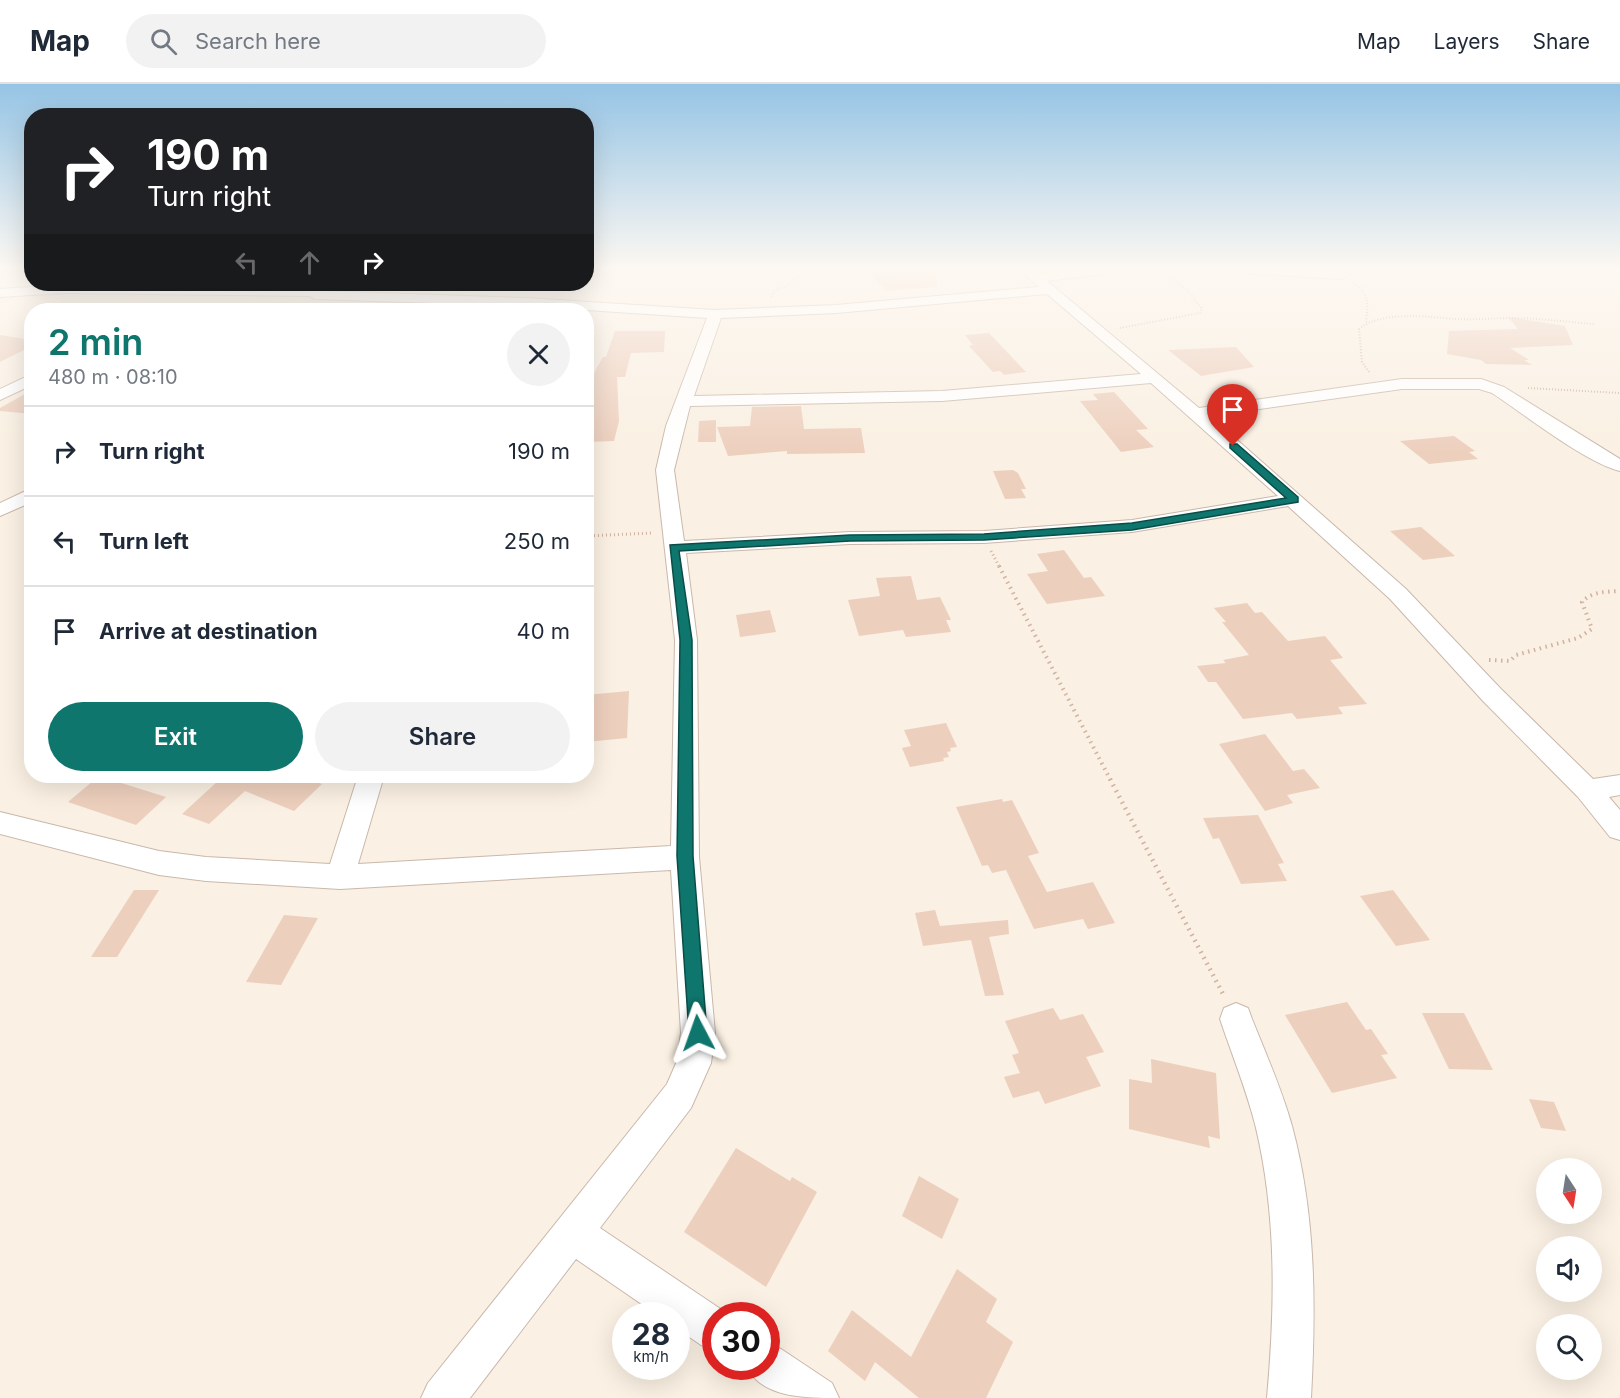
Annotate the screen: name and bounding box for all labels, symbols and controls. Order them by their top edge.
search box [126,14,546,68]
text: Map [30,24,90,58]
icon: search [147,25,180,58]
text: Search here [195,28,321,54]
text: Map [1357,29,1401,54]
text: Layers [1434,29,1500,54]
text: Share [1533,29,1590,54]
text: 190 m [147,129,269,180]
icon: right [48,132,126,210]
text: Turn right [147,180,271,213]
icon: left [230,246,263,279]
icon: ahead [293,246,326,279]
icon: right [356,246,389,279]
text: 2 min [48,320,143,364]
button: close [507,323,570,386]
text: 480 m · 08:10 [48,365,178,389]
pin [1207,384,1258,446]
icon: arrive [1216,393,1249,426]
icon: right [48,435,81,468]
text: Turn right [99,438,205,464]
text: 190 m [508,438,570,464]
icon: left [48,525,81,558]
text: Turn left [99,528,189,554]
text: 250 m [504,528,570,554]
icon: arrive [48,615,81,648]
text: Arrive at destination [99,618,318,644]
text: 40 m [516,618,570,644]
button: Exit [48,702,303,771]
button: Share [315,702,570,771]
position arrow [666,1001,730,1065]
north arrow [1536,1158,1602,1224]
map controls [1536,1158,1602,1380]
button: sound [1536,1236,1602,1302]
speed limit sign: 30 [702,1302,780,1380]
button: search [1536,1314,1602,1380]
text: 28 [632,1316,670,1352]
text: km/h [633,1347,669,1366]

